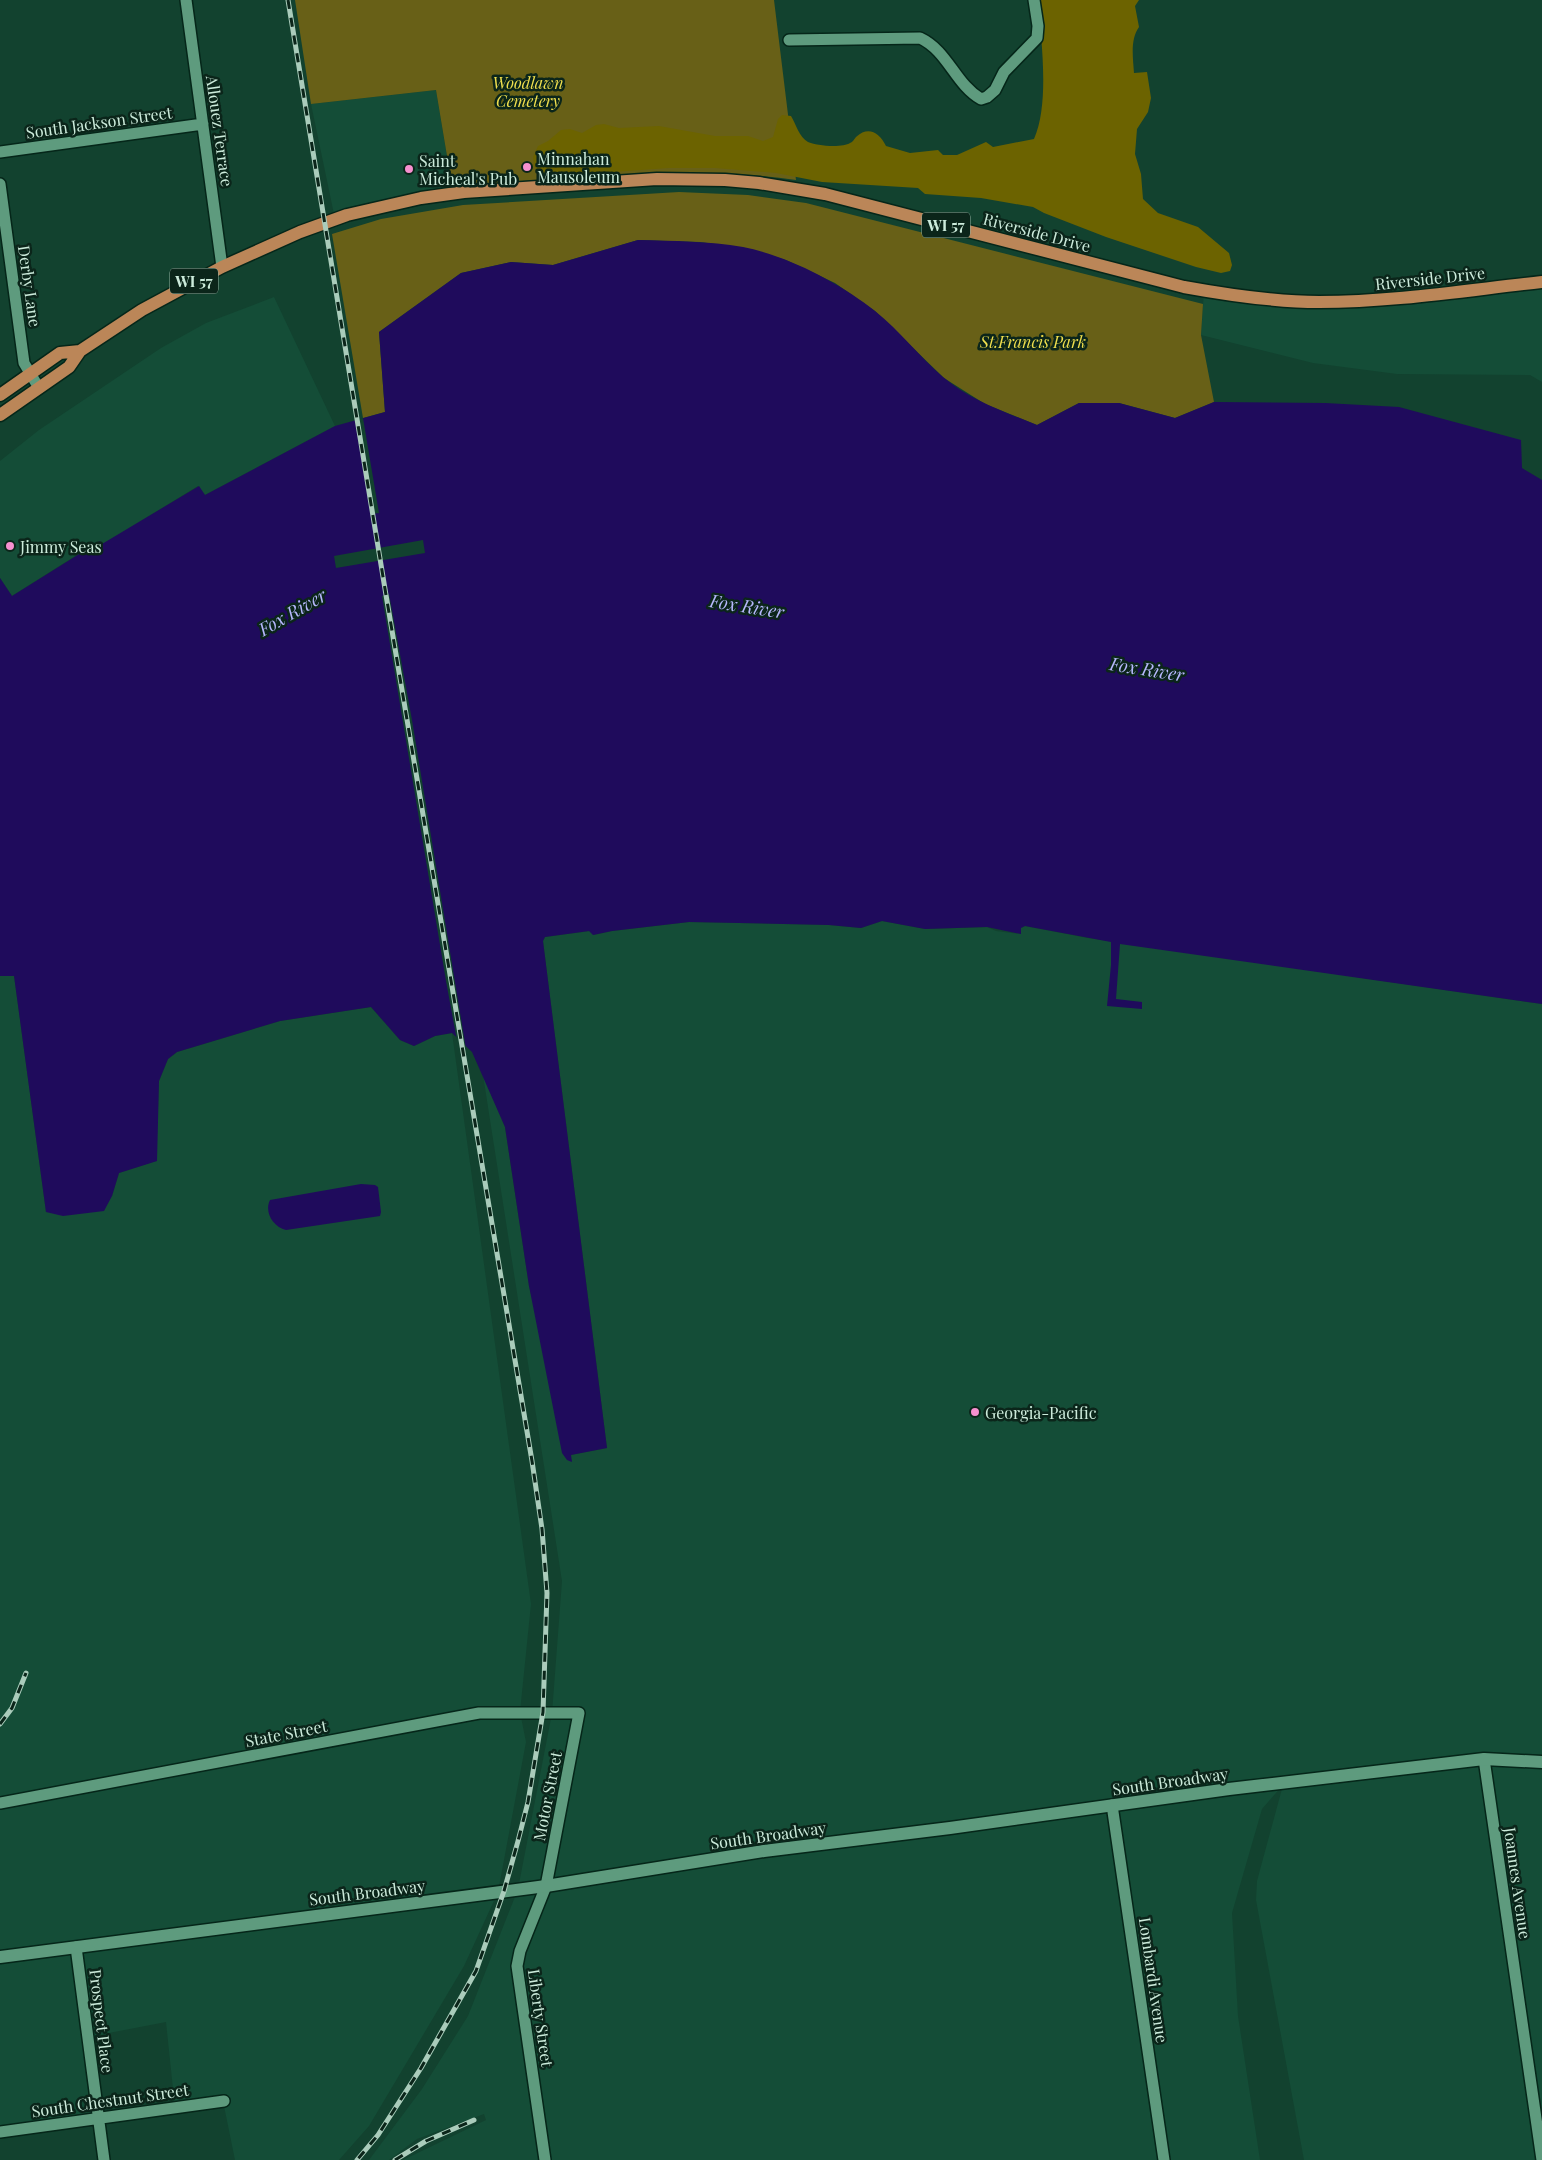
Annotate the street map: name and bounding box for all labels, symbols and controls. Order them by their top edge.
park label: Woodlawn Cemetery [493,72,563,111]
street label: Allouez Terrace [202,73,238,188]
street label: South Jackson Street [24,101,174,143]
place label: Minnahan Mausoleum [537,148,620,187]
place label: Saint Micheal's Pub [419,150,517,189]
marker: Minnahan Mausoleum [521,161,533,173]
marker: Saint Micheal's Pub [403,163,415,175]
street label: Riverside Drive [981,208,1093,256]
road number: WI 57 [922,212,970,238]
street label: Derby Lane [14,244,46,328]
street label: Riverside Drive [1374,262,1486,294]
road number: WI 57 [170,268,218,294]
park label: St.Francis Park [979,331,1086,352]
place label: Jimmy Seas [19,536,102,557]
marker: Jimmy Seas [4,540,16,552]
water label: Fox River [253,582,331,642]
water label: Fox River [707,588,787,624]
water label: Fox River [1107,651,1187,687]
place label: Georgia-Pacific [985,1402,1097,1423]
marker: Georgia-Pacific [969,1406,981,1418]
street label: State Street [243,1715,329,1751]
street label: Motor Street [528,1749,566,1842]
street label: South Broadway [1111,1762,1229,1800]
street label: South Broadway [709,1816,827,1854]
street label: Joannes Avenue [1500,1825,1536,1940]
street label: South Broadway [308,1874,426,1910]
street label: Lombardi Avenue [1135,1916,1173,2044]
street label: Prospect Place [85,1968,119,2074]
street label: Liberty Street [524,1968,558,2069]
street label: South Chestnut Street [30,2079,190,2121]

